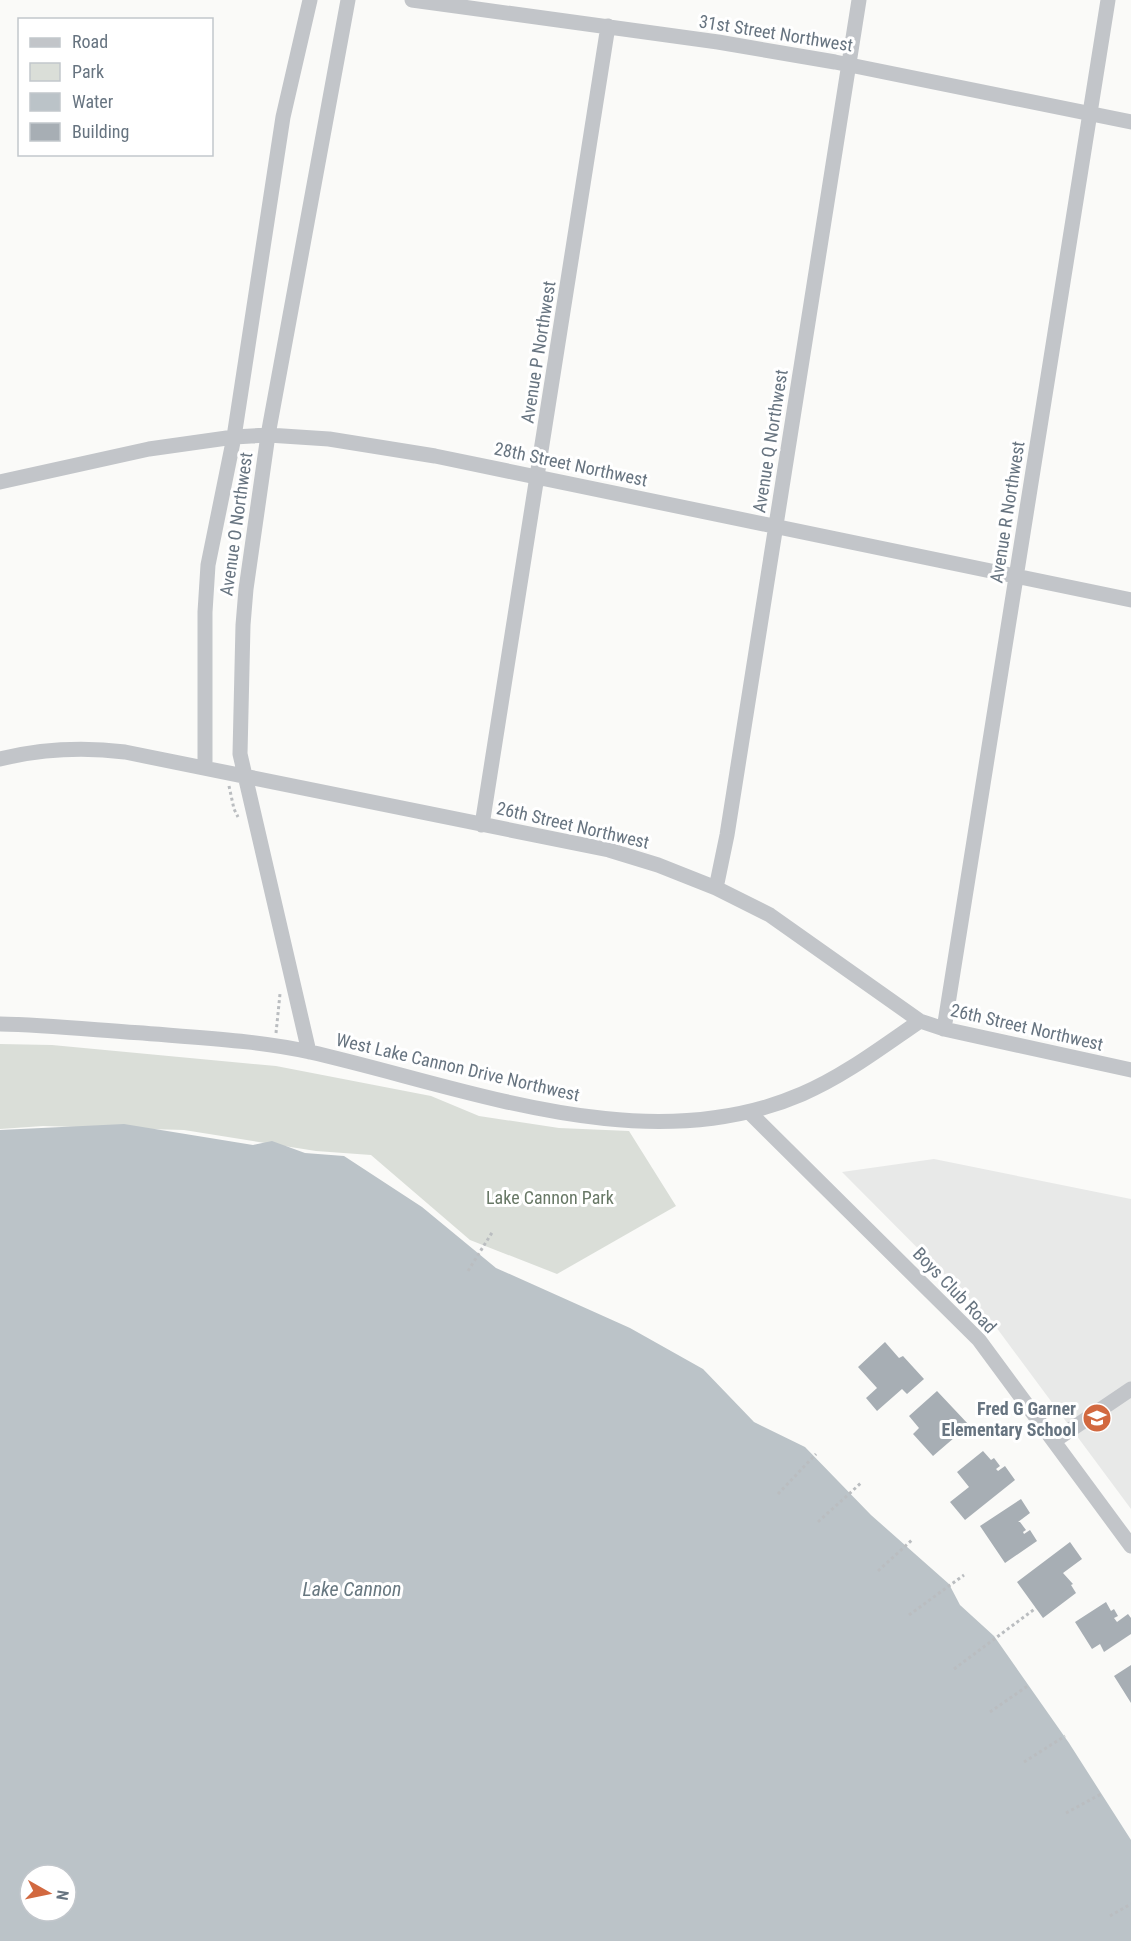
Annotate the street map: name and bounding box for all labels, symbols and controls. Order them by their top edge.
street label: 31st Street Northwest [698,10,854,56]
legend [18,18,213,156]
text: Road [72,31,108,52]
text: Park [72,61,104,82]
text: Water [72,91,114,112]
text: Building [72,121,129,142]
street label: Avenue P Northwest [516,279,560,425]
street label: Avenue Q Northwest [748,368,792,514]
street label: 28th Street Northwest [492,438,650,490]
street label: Avenue R Northwest [985,440,1029,584]
street label: Avenue O Northwest [216,451,256,597]
street label: 26th Street Northwest [495,797,651,853]
street label: 26th Street Northwest [949,999,1105,1055]
street label: West Lake Cannon Drive Northwest [334,1029,582,1105]
park label: Lake Cannon Park [486,1187,614,1208]
street label: Boys Club Road [909,1243,1001,1337]
place label: Fred G Garner Elementary School [942,1398,1076,1440]
school or university icon: Fred G Garner Elementary School [1081,1402,1113,1434]
water label: Lake Cannon [303,1577,401,1601]
north arrow [18,1863,78,1923]
text: N [52,1889,72,1902]

